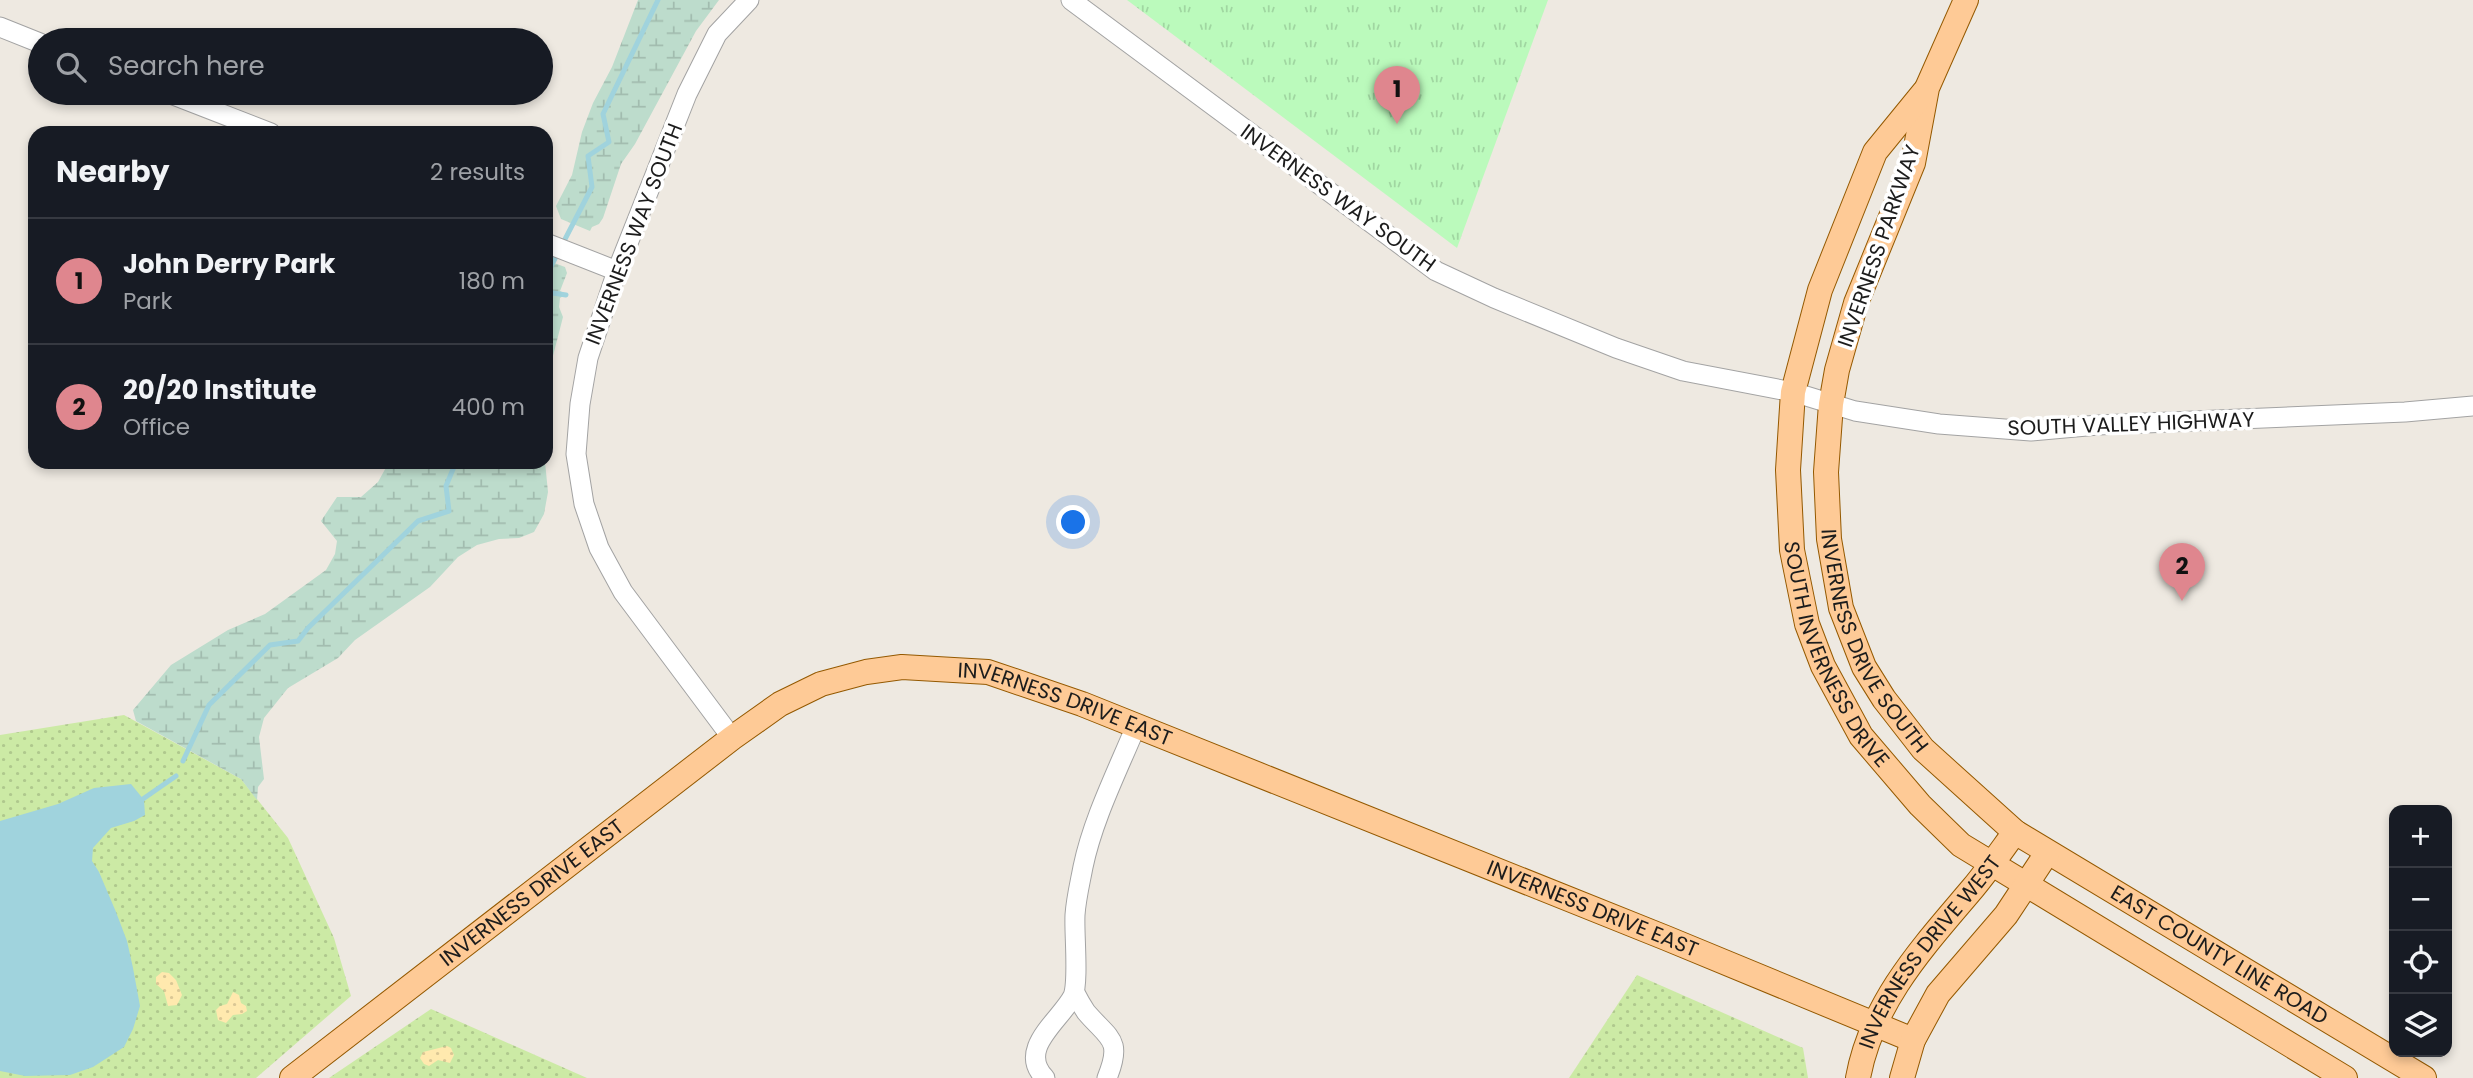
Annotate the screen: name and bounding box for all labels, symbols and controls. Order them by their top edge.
search box [28,28,553,105]
icon: search [52,48,90,86]
text: Search here [108,48,265,84]
pin: 1 [1374,66,1420,124]
street label: INVERNESS WAY SOUTH [1235,117,1442,278]
street label: INVERNESS WAY SOUTH [578,119,689,349]
street label: INVERNESS PARKWAY [1830,141,1927,351]
text: Nearby [56,150,170,193]
text: 2 results [430,156,525,188]
text: John Derry Park [123,246,335,282]
text: 1 [75,265,83,297]
text: 180 m [459,265,525,297]
text: Park [123,285,172,317]
text: 20/20 Institute [123,372,316,408]
text: 2 [72,391,86,423]
text: 400 m [452,391,525,423]
street label: SOUTH VALLEY HIGHWAY [2007,405,2255,442]
text: Office [123,411,190,443]
your location [1056,505,1090,539]
street label: INVERNESS DRIVE SOUTH [1814,528,1936,759]
street label: SOUTH INVERNESS DRIVE [1778,541,1896,773]
pin: 2 [2159,543,2205,601]
street label: INVERNESS DRIVE EAST [957,655,1177,753]
map controls [2389,805,2452,1057]
button: + [2389,805,2452,868]
street label: INVERNESS DRIVE EAST [433,812,630,973]
street label: INVERNESS DRIVE WEST [1851,849,2007,1052]
street label: INVERNESS DRIVE EAST [1483,853,1703,964]
button: − [2389,868,2452,931]
street label: EAST COUNTY LINE ROAD [2105,878,2334,1031]
button: locate [2389,931,2452,994]
button: layers [2389,994,2452,1057]

